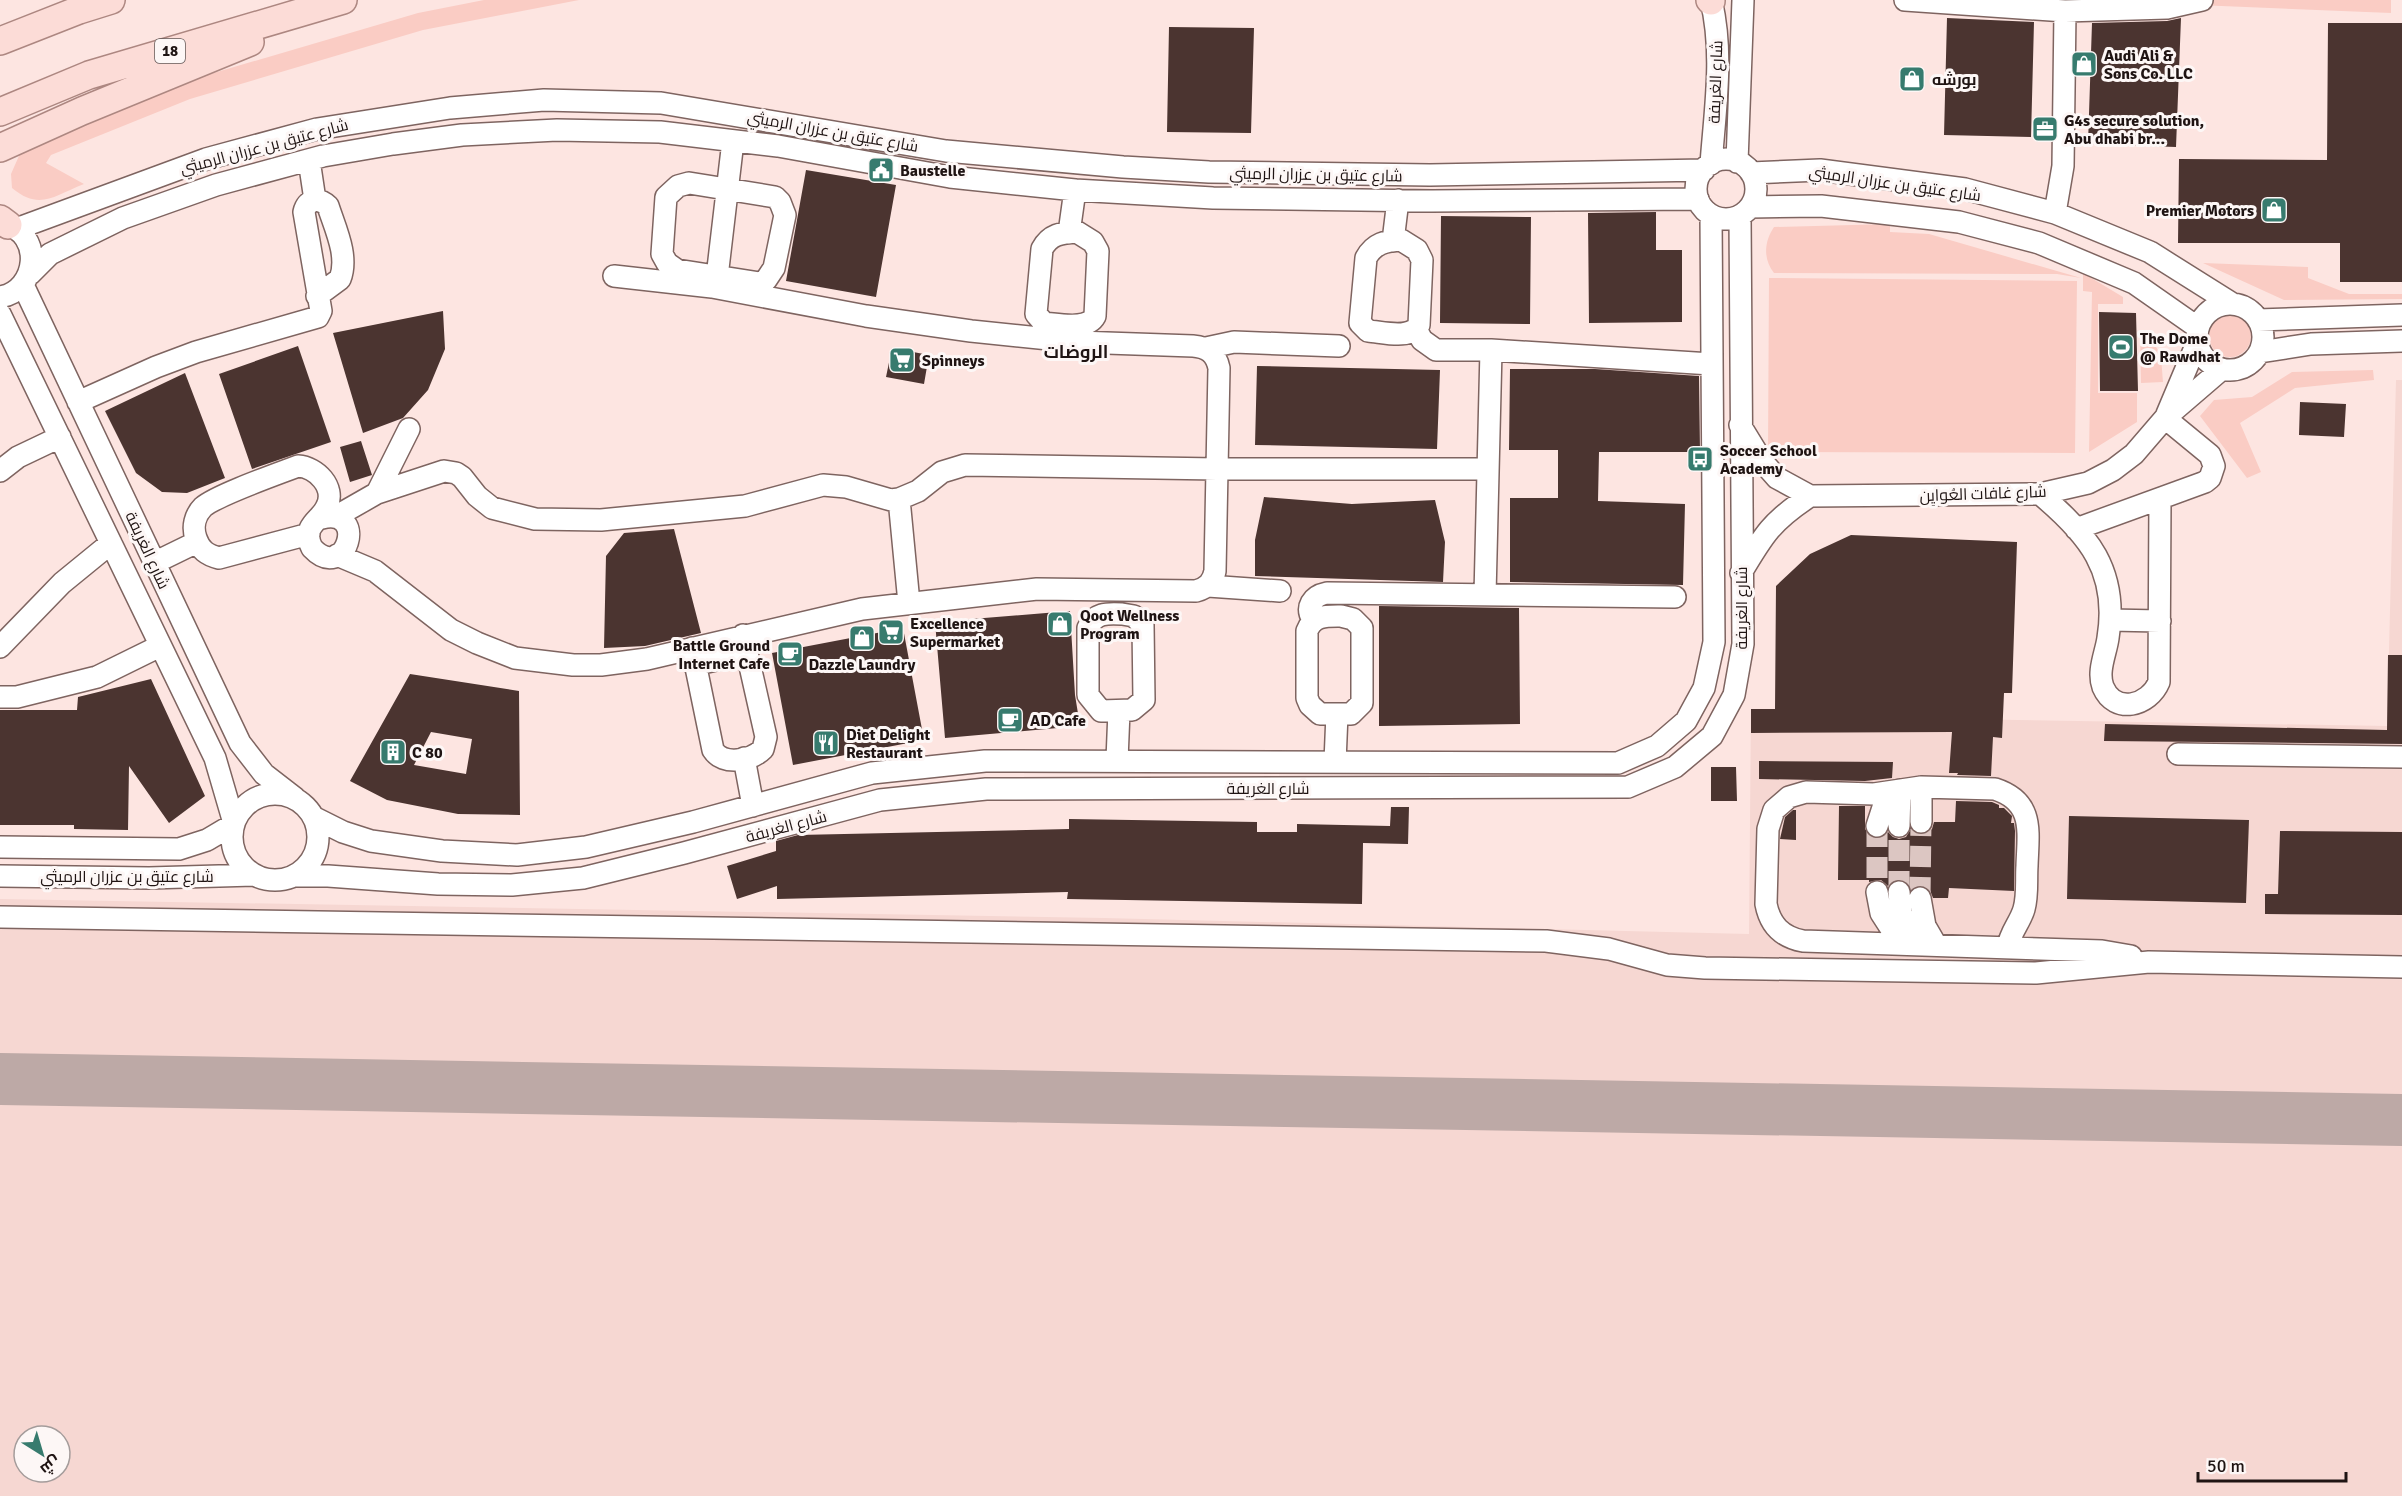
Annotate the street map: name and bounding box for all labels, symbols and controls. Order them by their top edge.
road number: 18 [155,39,185,63]
street label: شارع الغريفة [1705,40,1728,124]
place label: Audi Ali & Sons Co. LLC [2104,46,2193,84]
shop icon: Audi Ali & Sons Co. LLC [2069,49,2099,79]
shop icon: بورشه [1897,64,1927,94]
place label: بورشه [1932,70,1977,90]
street label: شارع عتيق بن عزران الرميثي [745,107,920,160]
place label: G4s secure solution, Abu dhabi br... [2064,111,2204,149]
office icon: G4s secure solution, Abu dhabi br... [2030,114,2060,144]
street label: شارع عتيق بن عزران الرميثي [178,115,351,182]
public building icon: Baustelle [866,155,896,185]
place label: Baustelle [900,161,965,181]
street label: شارع عتيق بن عزران الرميثي [1807,162,1982,209]
street label: شارع عتيق بن عزران الرميثي [1229,163,1403,190]
shop icon: Premier Motors [2259,195,2289,225]
place label: Premier Motors [2146,201,2254,221]
place label: The Dome @ Rawdhat [2140,329,2221,367]
sports icon: The Dome @ Rawdhat [2106,332,2136,362]
district label: الروضات [1044,341,1108,363]
supermarket icon: Spinneys [887,345,917,375]
place label: Spinneys [922,351,985,371]
place label: Soccer School Academy [1720,441,1817,479]
bus stop icon: Soccer School Academy [1685,444,1715,474]
street label: شارع غافات العُوايِن [1919,482,2047,507]
street label: شارع الغريفة [120,508,174,593]
street label: شارع الغريفة [1732,566,1753,650]
place label: Qoot Wellness Program [1080,606,1179,644]
shop icon: Qoot Wellness Program [1045,609,1075,639]
place label: Excellence Supermarket [910,614,1000,652]
supermarket icon: Excellence Supermarket [876,617,906,647]
shop icon: Dazzle Laundry [847,623,877,653]
place label: Battle Ground Internet Cafe [673,636,770,674]
cafe icon: Battle Ground Internet Cafe [775,639,805,669]
place label: Dazzle Laundry [809,655,916,675]
cafe icon: AD Cafe [995,705,1025,735]
place label: AD Cafe [1030,711,1086,731]
place label: Diet Delight Restaurant [846,725,930,763]
restaurant icon: Diet Delight Restaurant [811,728,841,758]
building icon: C 80 [378,737,408,767]
place label: C 80 [412,743,443,763]
street label: شارع الغريفة [1226,779,1310,800]
street label: شارع الغريفة [743,807,829,848]
street label: شارع عتيق بن عزران الرميثي [40,867,214,890]
north arrow [12,1424,72,1484]
scale bar [2198,1445,2346,1483]
text: ش [36,1451,65,1479]
text: 50 m [2207,1455,2245,1477]

